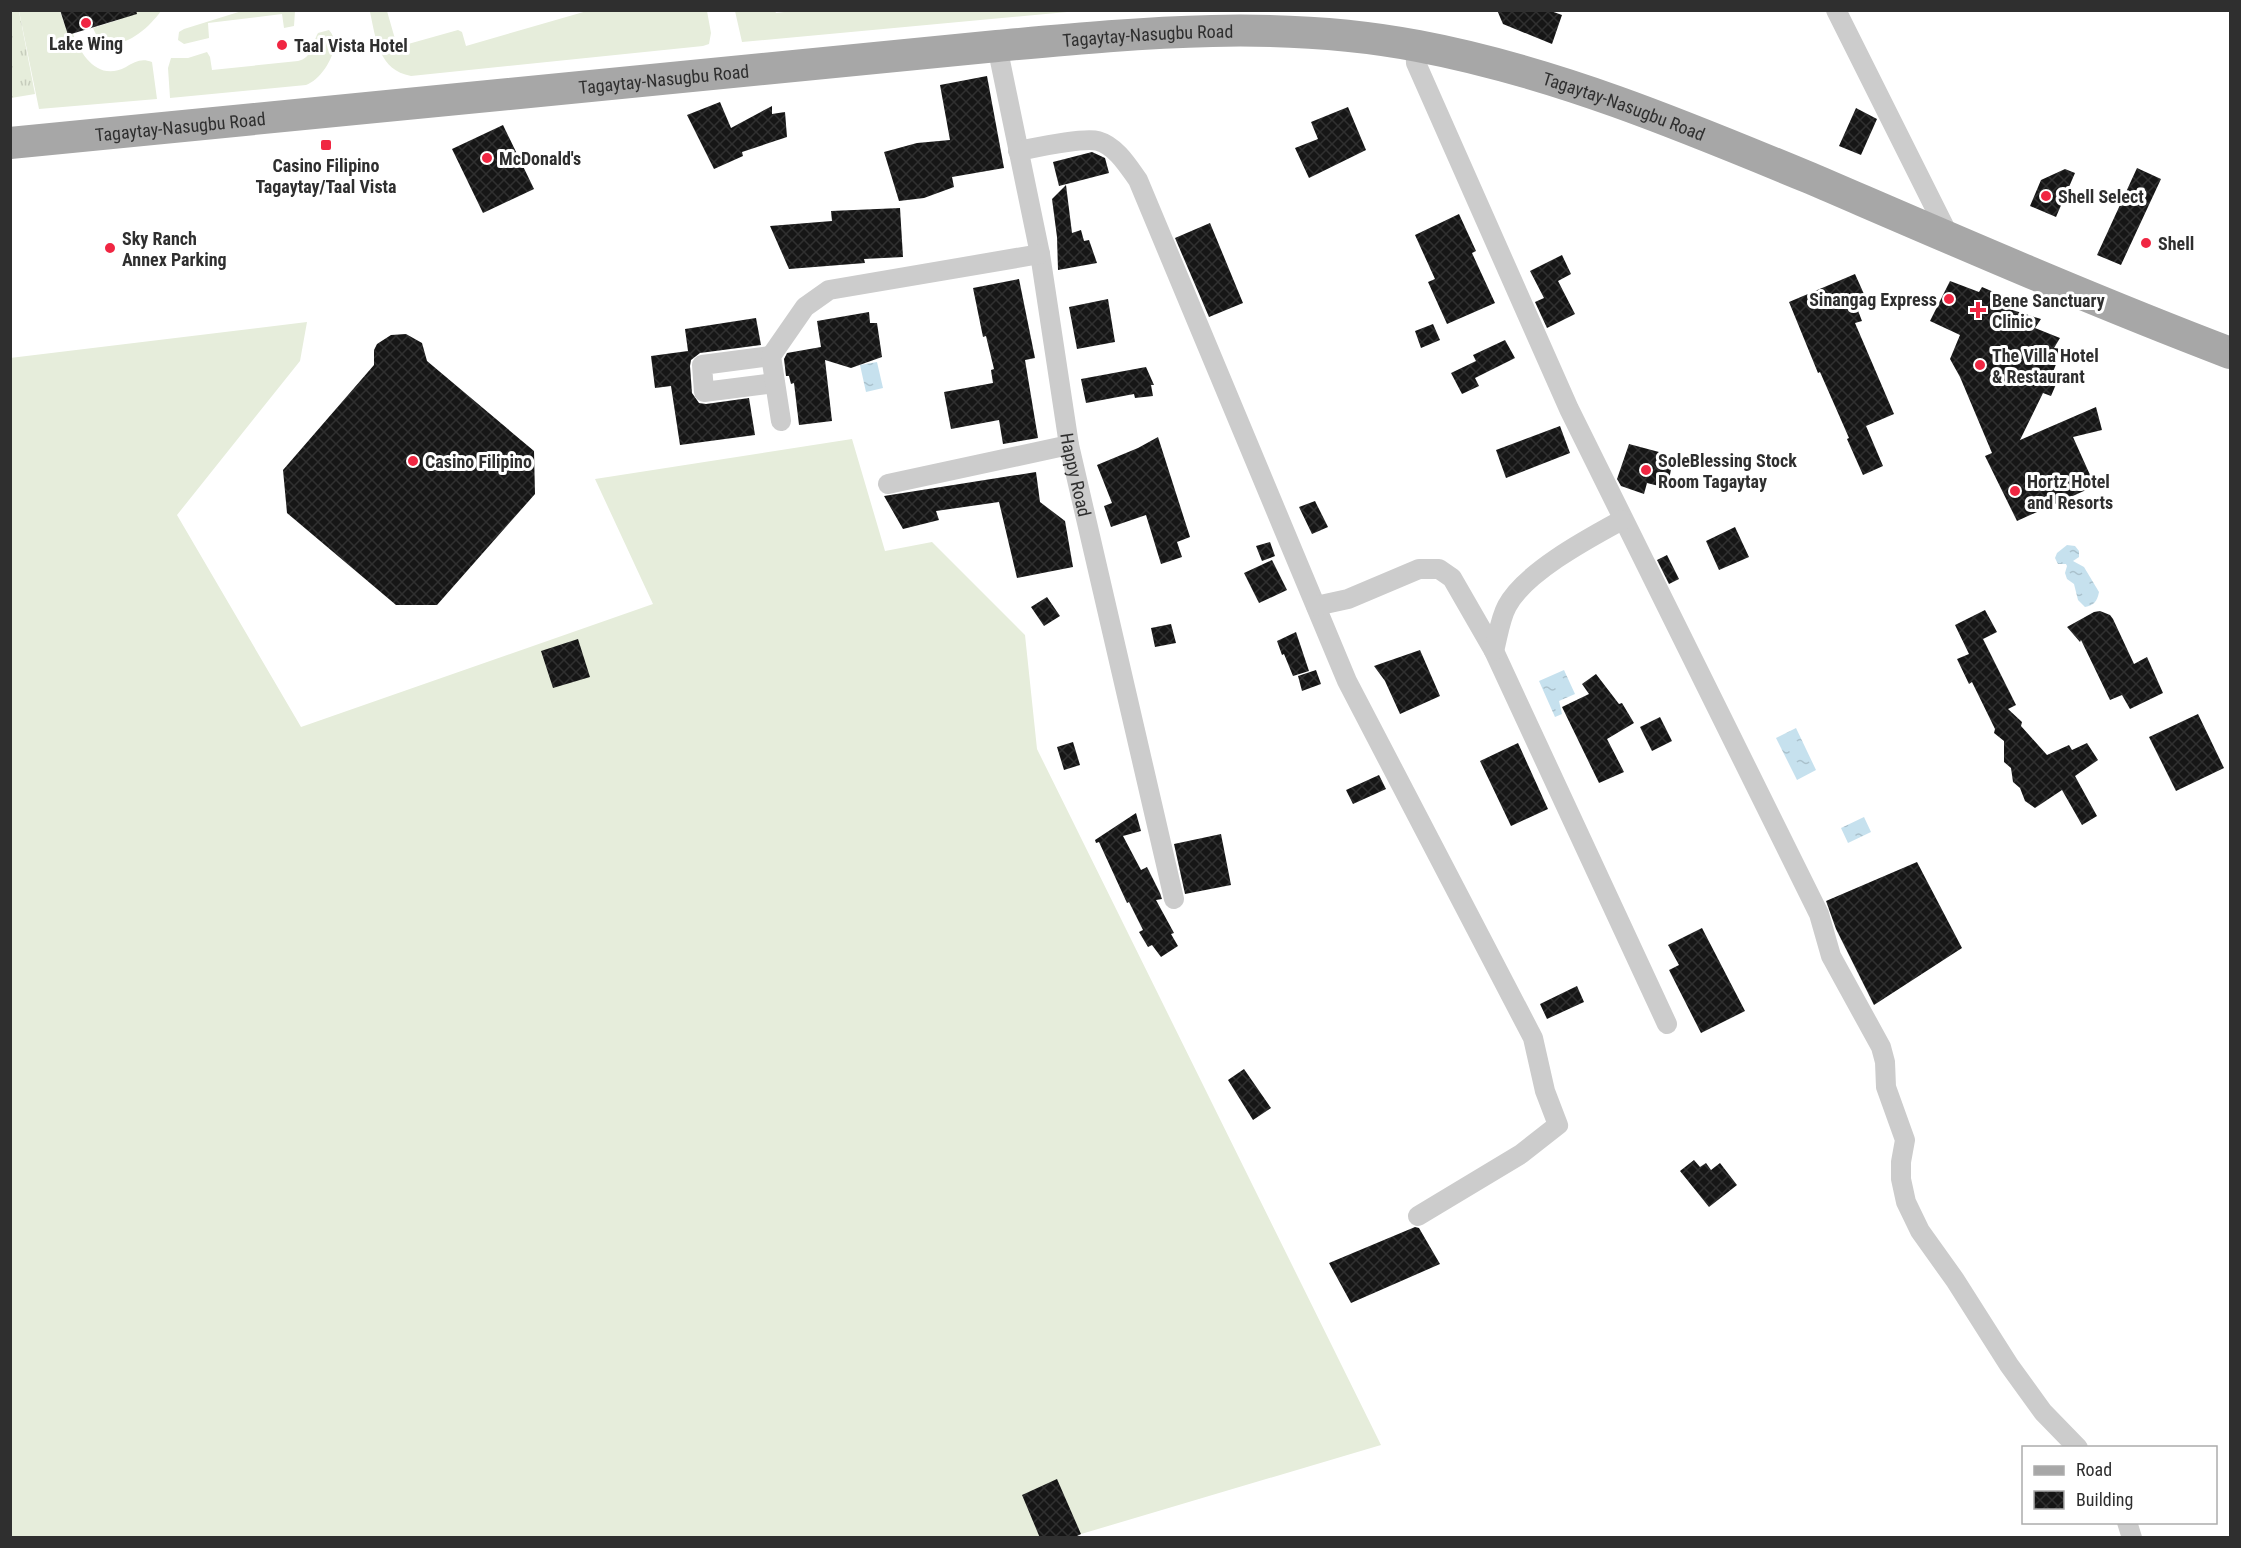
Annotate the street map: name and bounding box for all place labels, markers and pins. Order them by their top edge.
marker: Lake Wing [79,16,93,30]
place label: Lake Wing [49,33,123,54]
place label: Taal Vista Hotel [294,35,408,56]
marker: Taal Vista Hotel [275,38,289,52]
marker: Casino Filipino Tagaytay/Taal Vista [319,138,333,152]
place label: McDonald's [499,148,581,169]
marker: McDonald's [480,151,494,165]
place label: Casino Filipino Tagaytay/Taal Vista [255,155,397,197]
place label: Shell Select [2058,186,2144,207]
marker: Shell Select [2039,189,2053,203]
place label: Sky Ranch Annex Parking [122,228,227,270]
place label: Shell [2158,233,2194,254]
marker: Shell [2139,236,2153,250]
marker: Sky Ranch Annex Parking [103,241,117,255]
place label: Sinangag Express [1809,289,1937,310]
place label: Bene Sanctuary Clinic [1992,290,2105,332]
marker: Sinangag Express [1942,292,1956,306]
marker: Bene Sanctuary Clinic [1969,301,1987,319]
place label: The Villa Hotel & Restaurant [1992,345,2099,387]
marker: The Villa Hotel & Restaurant [1973,358,1987,372]
place label: SoleBlessing Stock Room Tagaytay [1658,450,1797,492]
place label: Casino Filipino [425,451,532,472]
marker: Casino Filipino [406,454,420,468]
marker: SoleBlessing Stock Room Tagaytay [1639,463,1653,477]
place label: Hortz Hotel and Resorts [2027,471,2113,513]
marker: Hortz Hotel and Resorts [2008,484,2022,498]

